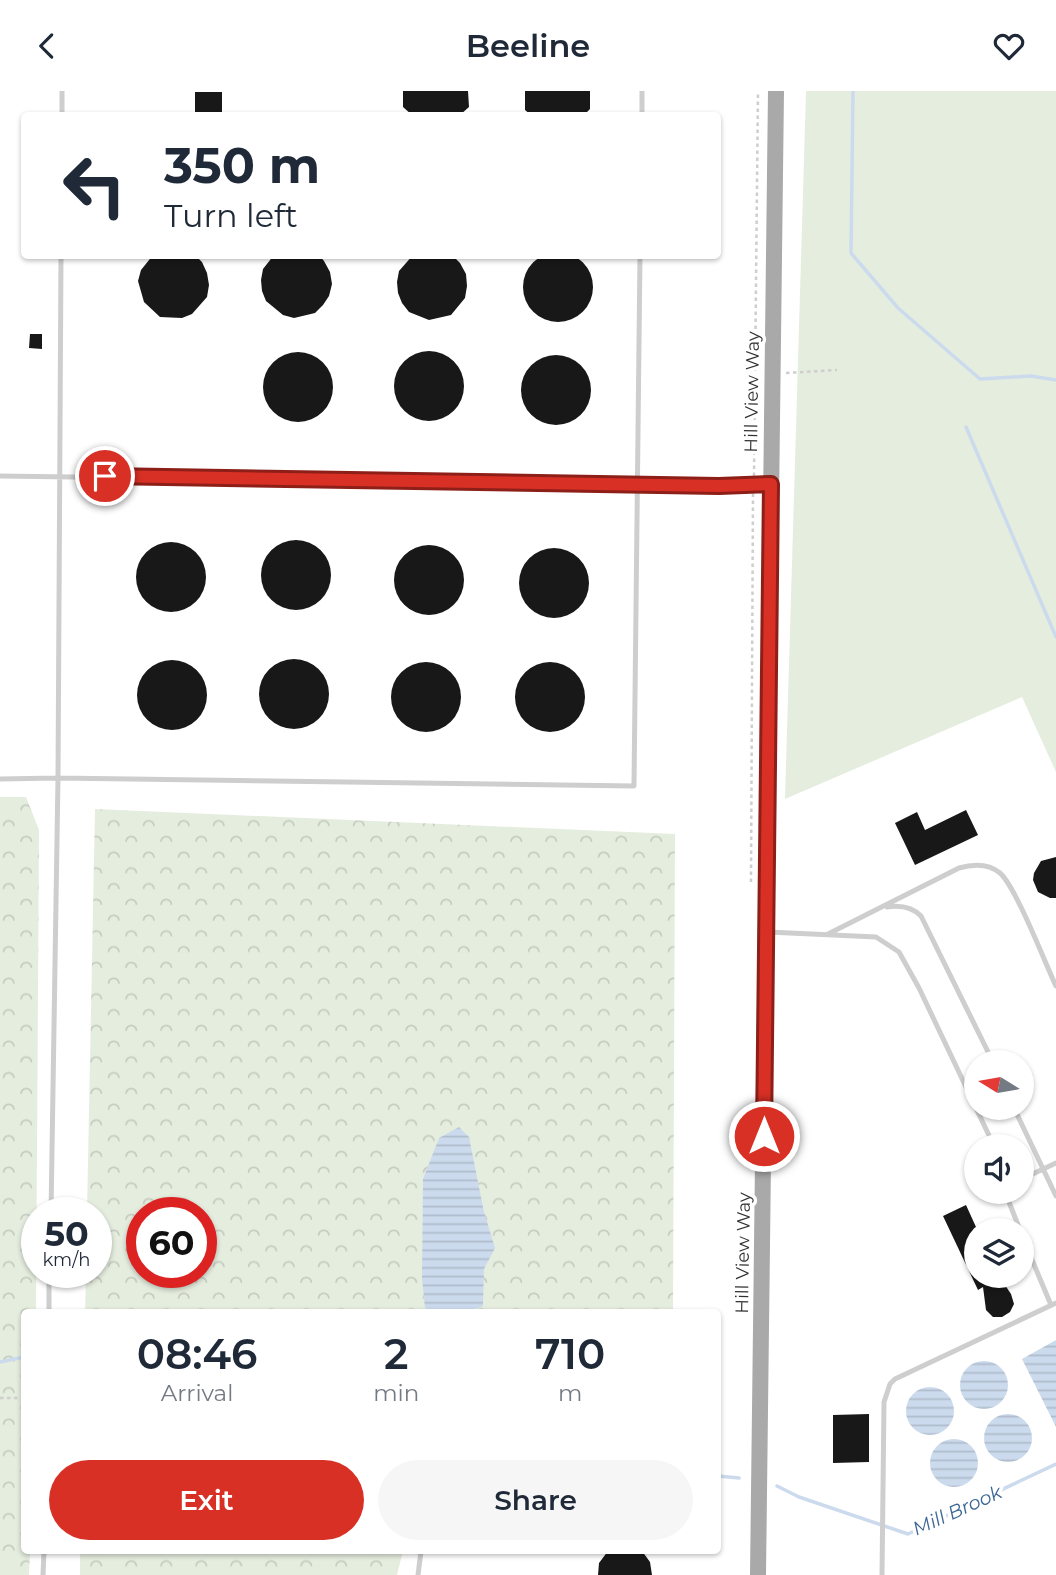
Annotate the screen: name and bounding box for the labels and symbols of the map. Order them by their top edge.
street label: Hill View Way [740,331,764,453]
pin [75,446,135,506]
north arrow [964,1050,1034,1120]
position arrow [727,1099,801,1173]
street label: Hill View Way [731,1192,755,1314]
speed limit sign: 60 [126,1197,217,1288]
water label: Mill Brook [909,1480,1006,1540]

